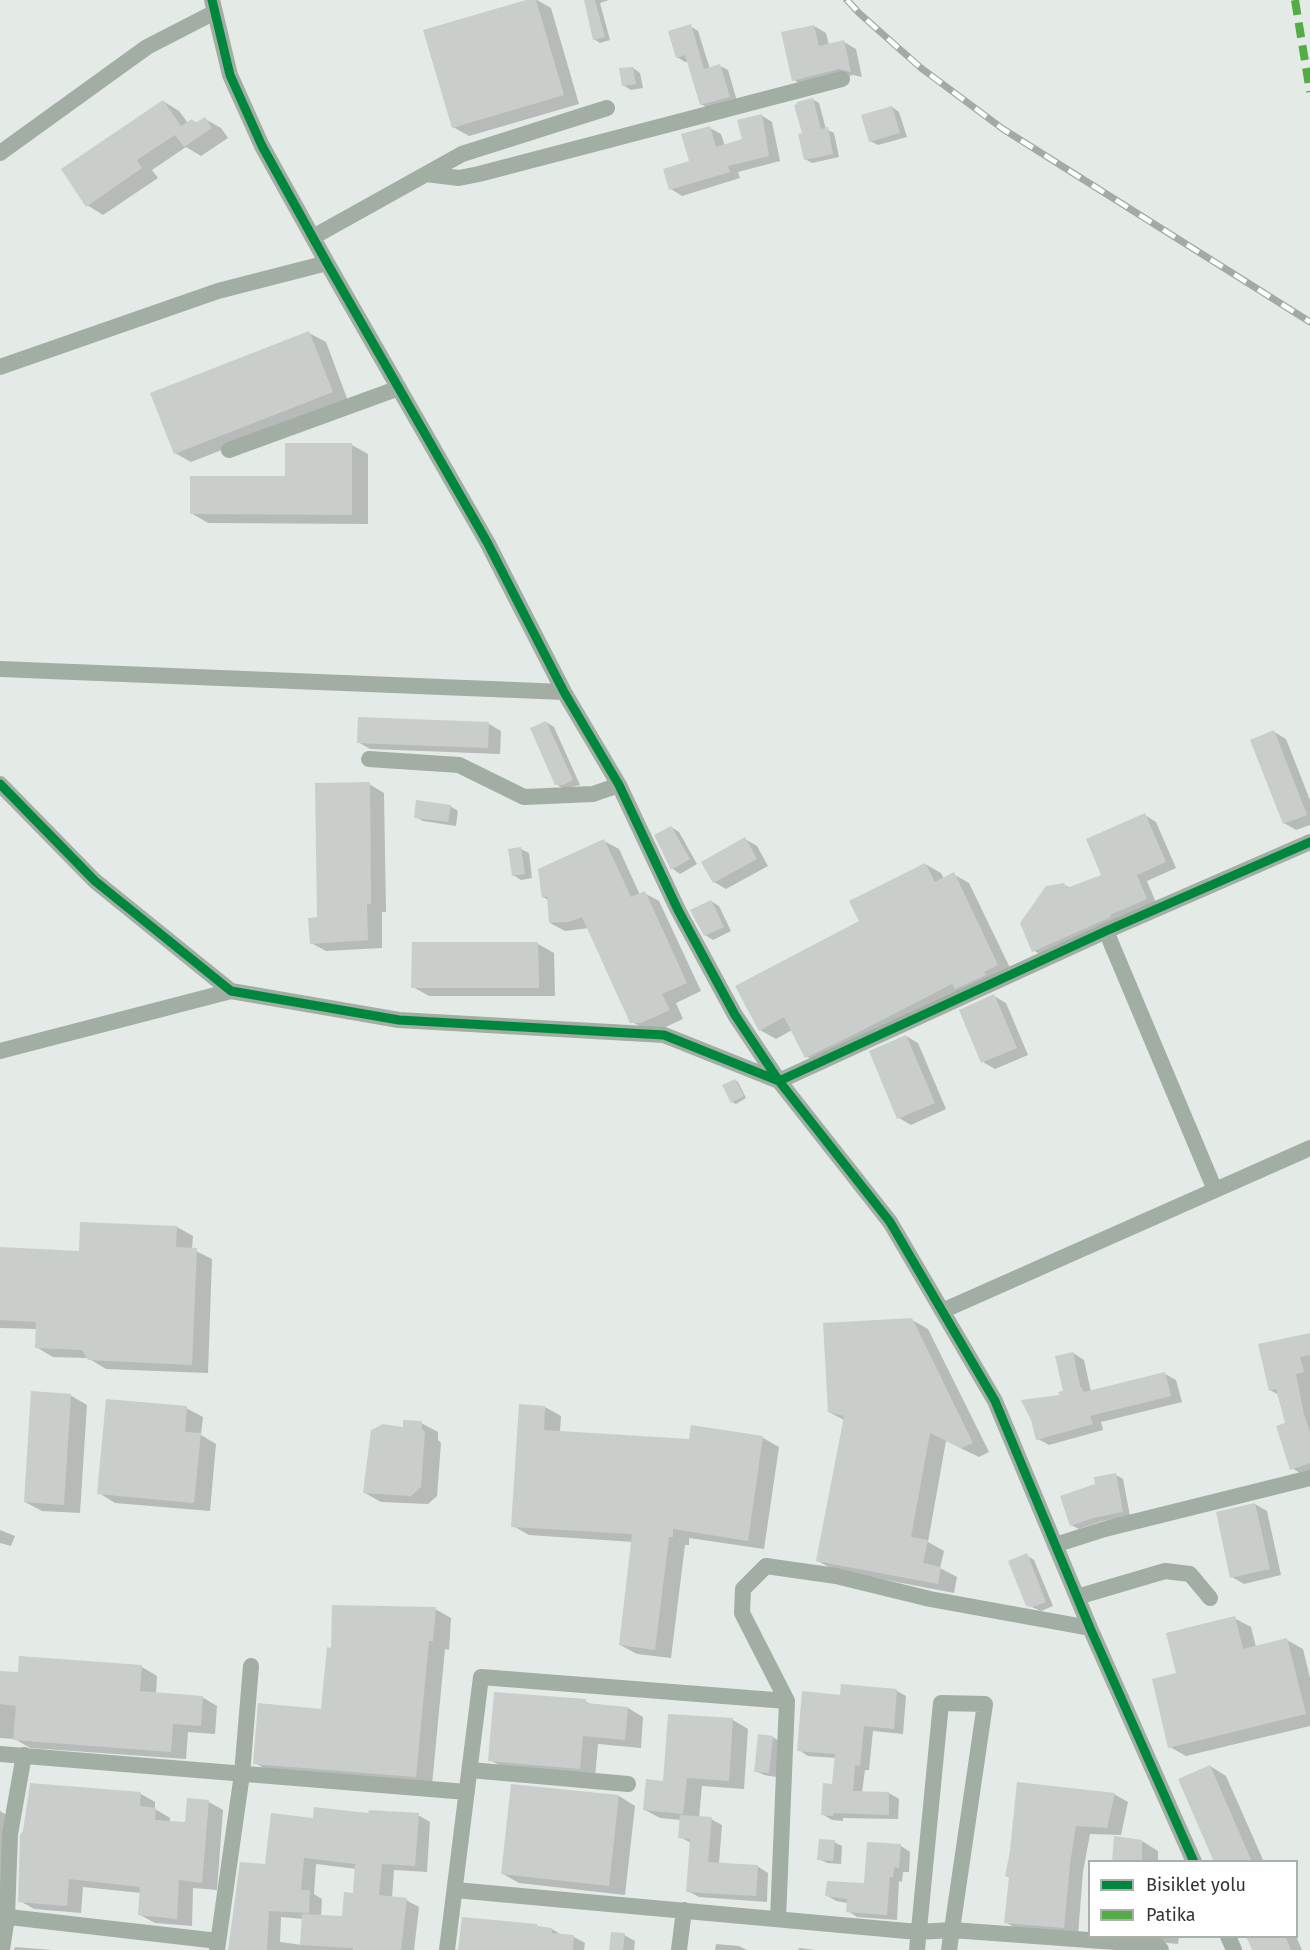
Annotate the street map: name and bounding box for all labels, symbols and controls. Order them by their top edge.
legend [1088,1860,1298,1938]
text: Bisiklet yolu [1146,1874,1246,1896]
text: Patika [1146,1904,1196,1926]

